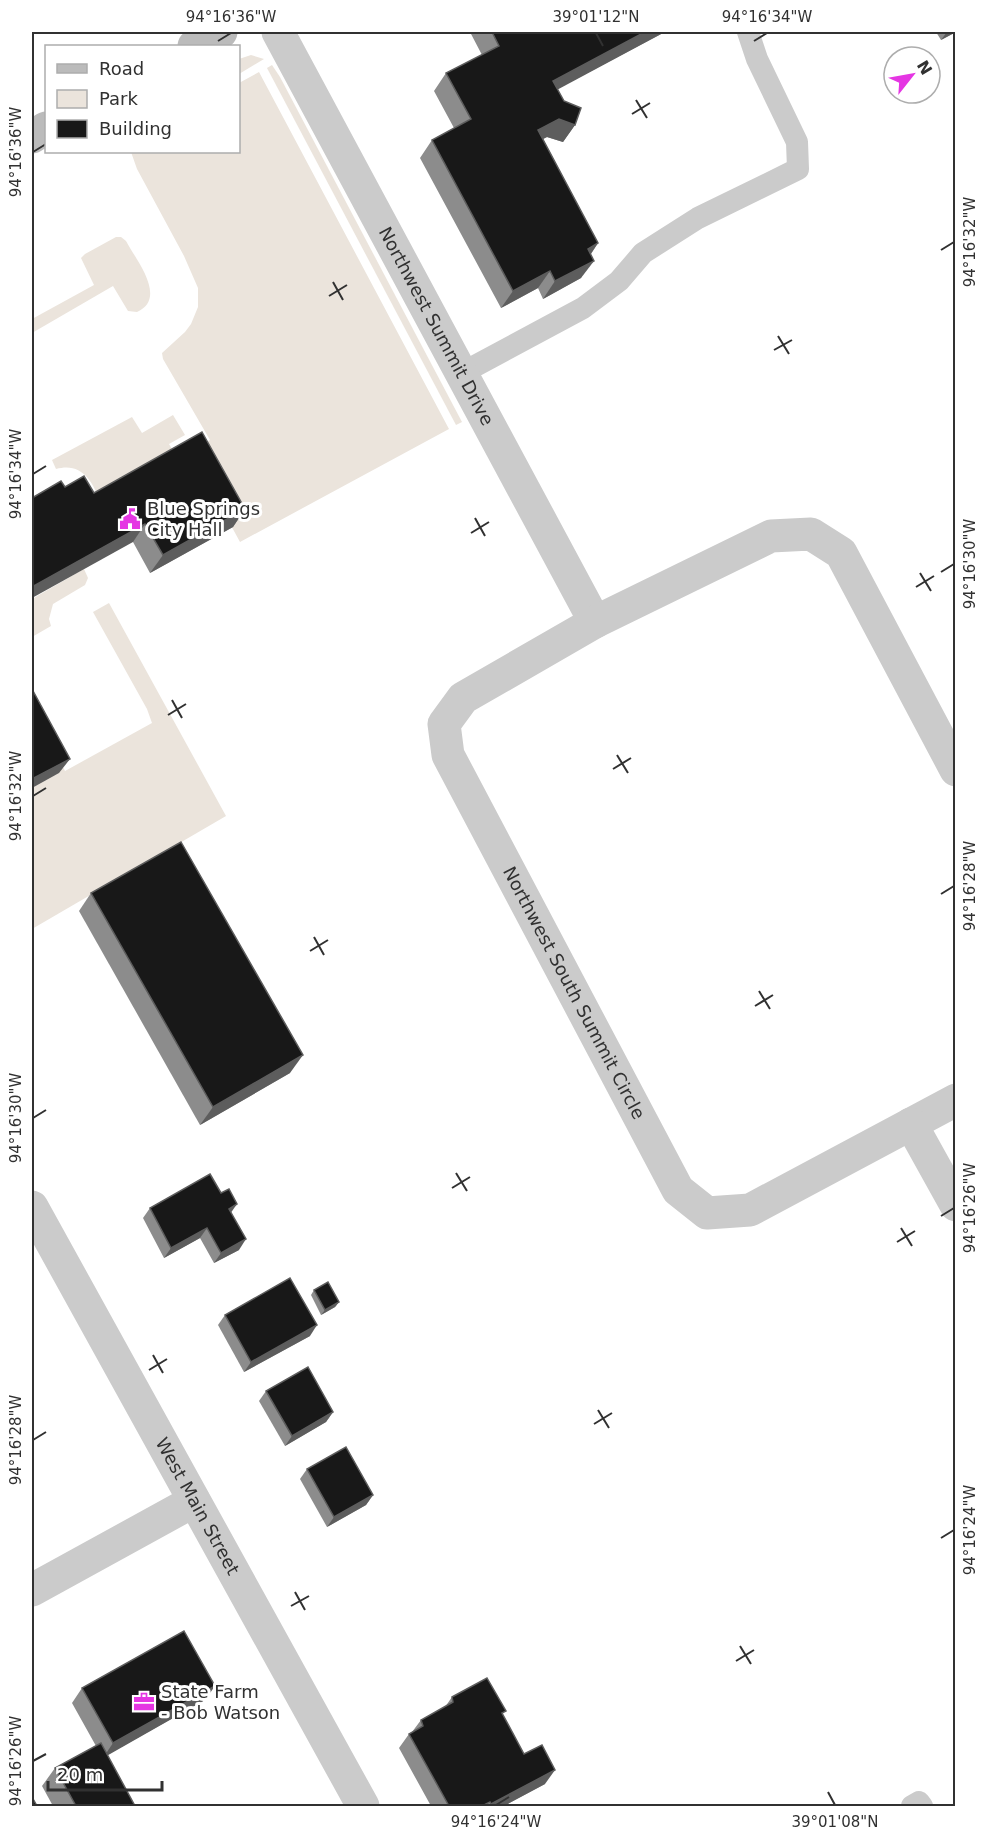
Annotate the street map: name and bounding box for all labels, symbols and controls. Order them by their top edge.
text: 94°16'36"W [186,8,276,26]
text: 39°01'12"N [552,8,640,26]
text: 94°16'34"W [722,8,812,26]
legend [45,45,240,153]
north arrow [882,45,942,105]
text: N [913,57,936,78]
text: Road [99,58,144,79]
text: Park [99,88,138,109]
text: 94°16'36"W [7,107,25,197]
text: Building [99,118,172,139]
text: 94°16'32"W [961,197,979,287]
street label: Northwest Summit Drive [375,223,498,429]
text: 94°16'34"W [7,429,25,519]
place label: Blue Springs City Hall [147,498,260,540]
public building icon: Blue Springs City Hall [118,507,142,531]
text: 94°16'30"W [961,519,979,609]
text: 94°16'32"W [7,751,25,841]
text: 94°16'28"W [961,841,979,931]
street label: Northwest South Summit Circle [499,863,650,1123]
text: 94°16'30"W [7,1073,25,1163]
text: 94°16'26"W [961,1163,979,1253]
text: 94°16'28"W [7,1395,25,1485]
street label: West Main Street [152,1434,244,1578]
text: 94°16'24"W [961,1485,979,1575]
place label: State Farm - Bob Watson [161,1681,280,1723]
office icon: State Farm - Bob Watson [132,1690,156,1714]
text: 94°16'26"W [7,1716,25,1806]
scale bar [48,1754,162,1792]
text: 20 m [57,1764,103,1785]
text: 94°16'24"W [451,1813,541,1831]
text: 39°01'08"N [791,1813,879,1831]

